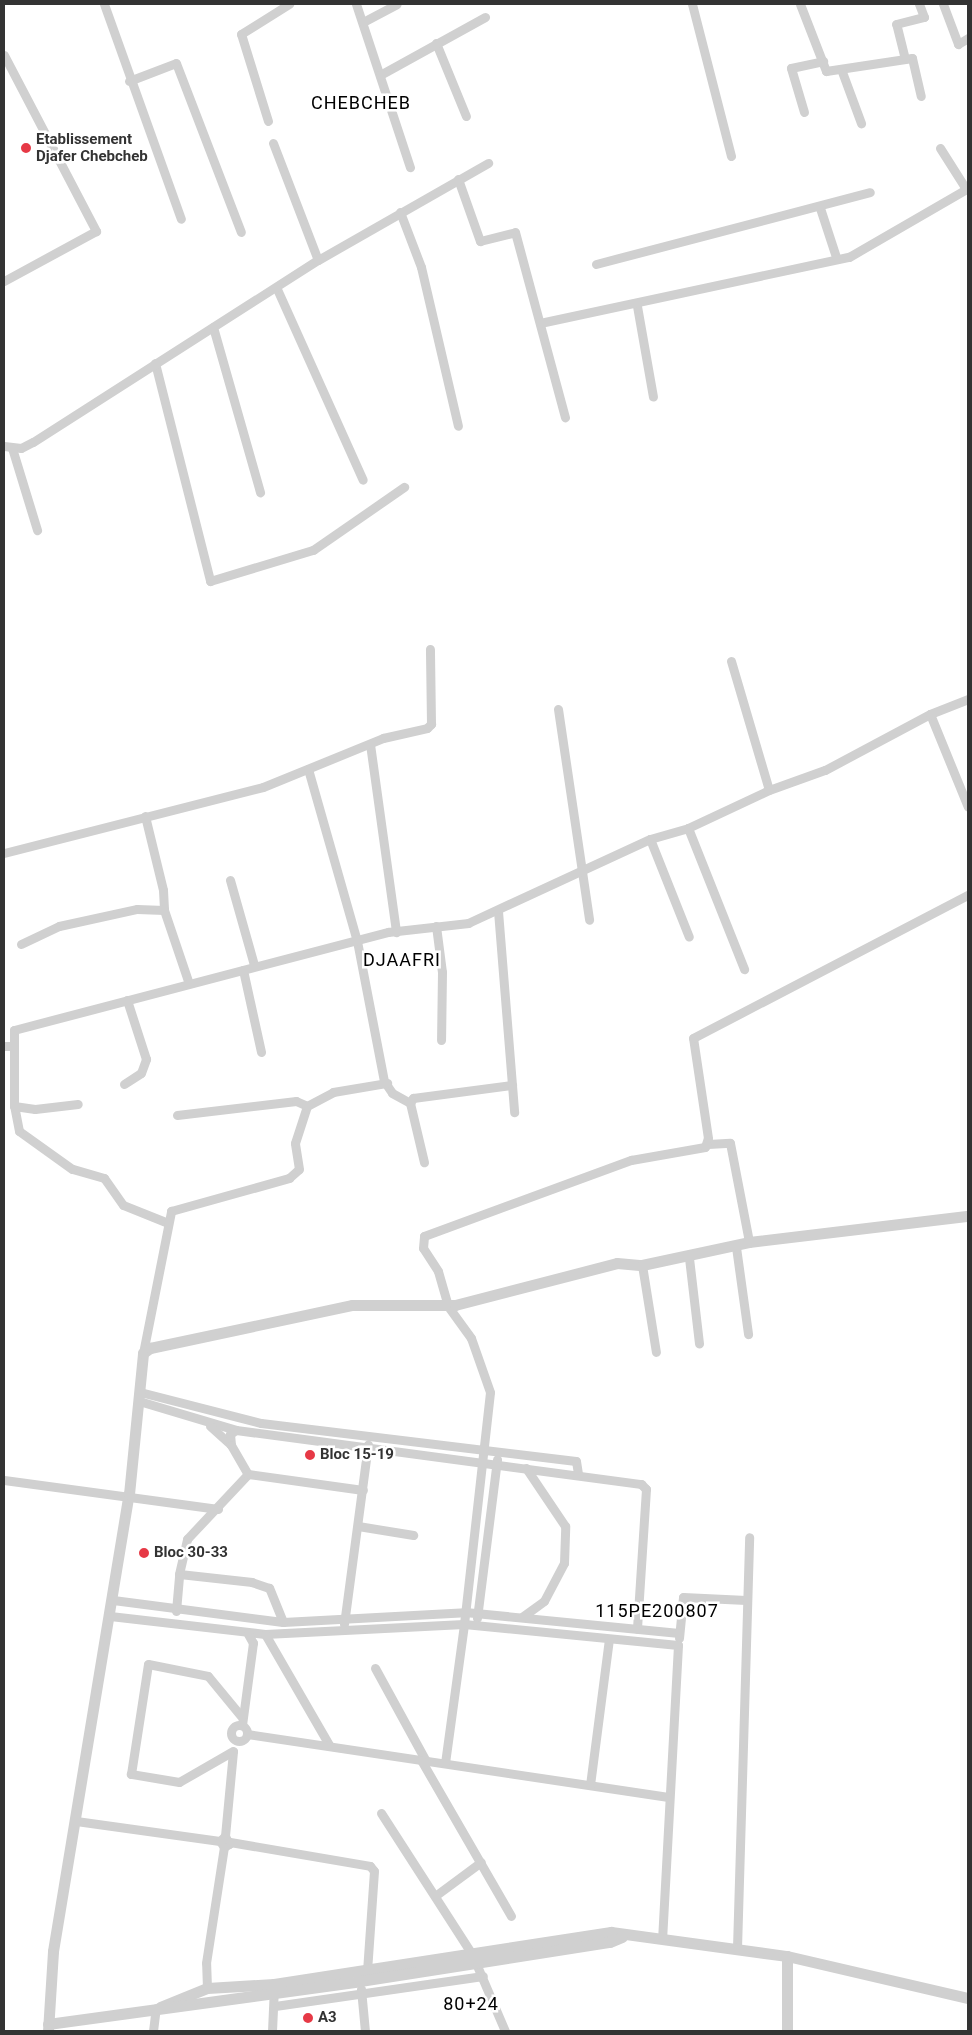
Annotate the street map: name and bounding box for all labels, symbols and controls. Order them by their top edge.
district label: CHEBCHEB [310,92,412,114]
place label: Etablissement Djafer Chebcheb [36,130,148,165]
marker: Etablissement Djafer Chebcheb [20,142,32,154]
district label: DJAAFRI [362,949,442,971]
place label: Bloc 15-19 [320,1446,394,1464]
marker: Bloc 15-19 [304,1449,316,1461]
place label: Bloc 30-33 [154,1544,228,1562]
marker: Bloc 30-33 [138,1547,150,1559]
district label: 115PE200807 [594,1600,720,1622]
district label: 80+24 [443,1993,499,2015]
place label: A3 [318,2009,337,2027]
marker: A3 [302,2012,314,2024]

